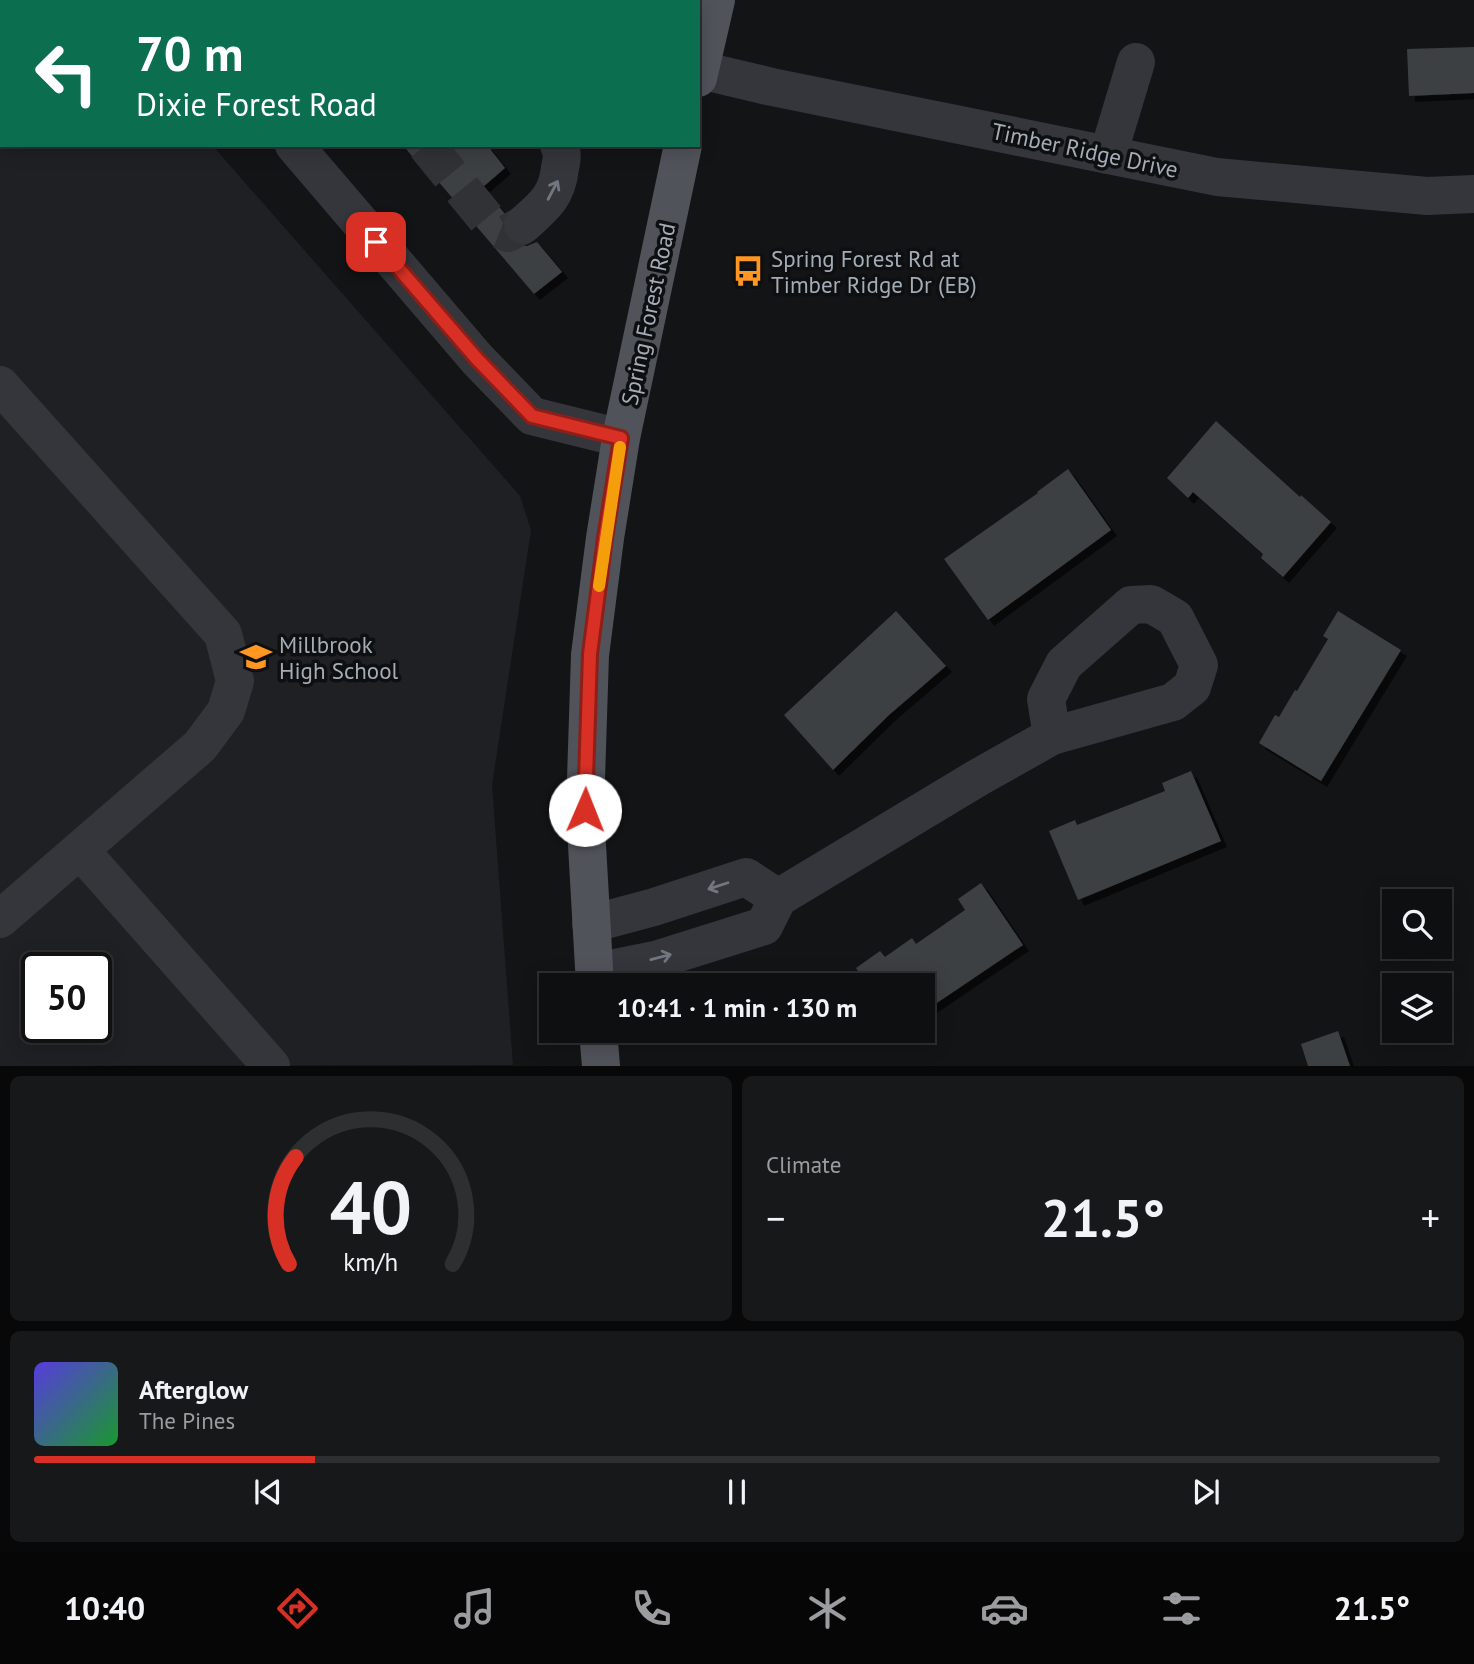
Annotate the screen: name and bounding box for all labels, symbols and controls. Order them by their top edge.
text: 70 m [136,21,243,85]
icon: left [21,28,112,119]
text: Dixie Forest Road [136,83,377,125]
street label: Timber Ridge Drive [989,116,1181,184]
one-way arrow [547,180,561,200]
pin [346,212,406,272]
street label: Spring Forest Road [615,220,681,408]
icon: arrive [357,223,395,261]
place label: Spring Forest Rd at Timber Ridge Dr (EB) [771,244,977,299]
bus stop icon: Spring Forest Rd at Timber Ridge Dr (EB) [731,254,765,288]
place label: Millbrook High School [279,630,399,685]
school or university icon: Millbrook High School [239,640,273,674]
position arrow [548,773,622,847]
one-way arrow [707,881,729,893]
map controls [1382,889,1452,1043]
button: search [1382,889,1452,959]
one-way arrow [650,950,672,963]
speed limit sign: 50 [21,952,112,1043]
button: layers [1382,973,1452,1043]
text: 10:41 · 1 min · 130 m [617,991,857,1024]
text: Climate [766,1150,841,1179]
text: 40 [330,1161,412,1255]
text: 21.5° [1041,1184,1165,1251]
text: − [766,1193,785,1242]
text: + [1421,1193,1440,1242]
text: km/h [344,1246,398,1278]
text: Afterglow [139,1373,248,1406]
text: The Pines [139,1406,235,1435]
icon: previous [249,1473,287,1511]
icon: pause [718,1473,756,1511]
icon: next [1187,1473,1225,1511]
icon: directions [273,1584,322,1633]
icon: music [450,1584,499,1633]
icon: phone [627,1584,676,1633]
icon: climate [803,1584,852,1633]
icon: car [980,1584,1029,1633]
icon: filters [1157,1584,1206,1633]
text: 10:40 [64,1587,145,1629]
text: 21.5° [1334,1587,1410,1629]

